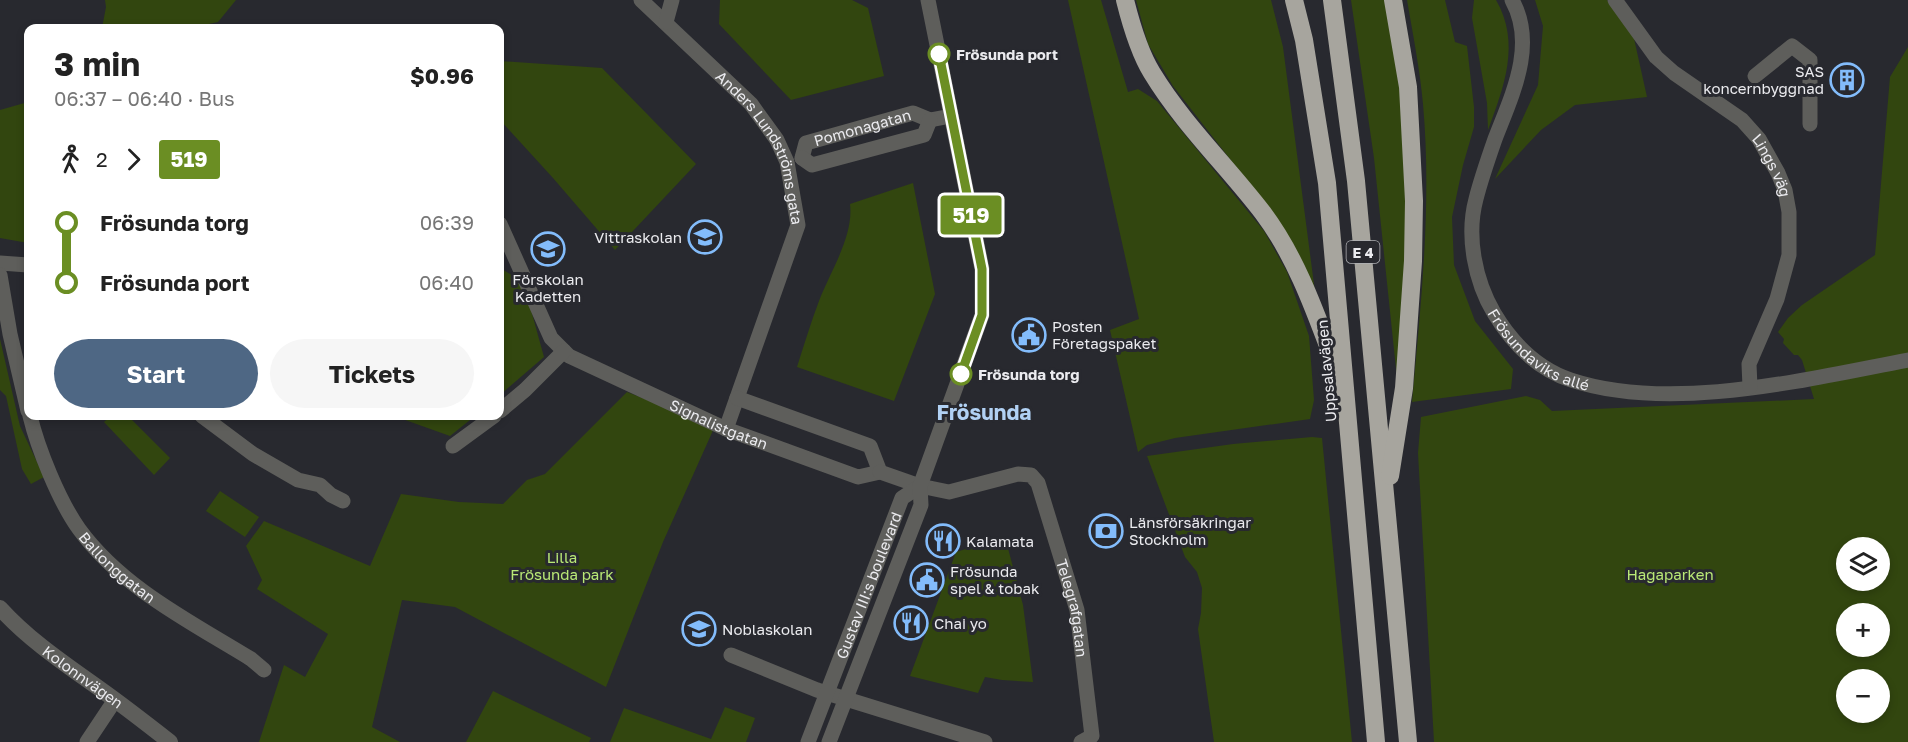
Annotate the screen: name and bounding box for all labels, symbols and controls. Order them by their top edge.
marker: Frösunda port [928,43,950,65]
text: 3 min [54,44,140,83]
place label: Frösunda port [956,45,1058,63]
text: $0.96 [410,62,474,89]
place label: SAS koncernbyggnad [1703,62,1824,97]
building icon: SAS koncernbyggnad [1829,62,1865,98]
street label: Anders Lundströms gata [712,67,807,226]
text: 06:37 – 06:40 · Bus [54,86,235,110]
street label: Pomonagatan [812,105,913,149]
street label: Lings väg [1749,129,1795,198]
icon: walk [54,143,87,176]
icon: forward [117,143,150,176]
text: 519 [171,146,208,172]
text: 2 [96,147,108,171]
line badge: 519 [936,196,1006,234]
text: 519 [953,202,989,228]
text: Frösunda torg [100,209,249,236]
text: 06:39 [420,210,474,234]
school or university icon: Vittraskolan [687,219,723,255]
place label: Vittraskolan [594,228,682,246]
school or university icon: Förskolan Kadetten [530,231,566,267]
road number: E 4 [1346,241,1380,263]
text: Frösunda port [100,269,250,296]
text: 06:40 [419,270,474,294]
place label: Förskolan Kadetten [512,270,584,305]
street label: Frösundaviks allé [1484,305,1592,394]
public building icon: Posten Företagspaket [1011,317,1047,353]
place label: Posten Företagspaket [1052,317,1156,352]
street label: Uppsalavägen [1313,319,1339,423]
button: Start [54,339,258,408]
button: Tickets [270,339,474,408]
marker: Frösunda torg [950,363,972,385]
place label: Frösunda torg [978,365,1079,383]
street label: Signalistgatan [667,395,770,452]
district label: Frösunda [936,399,1032,425]
street label: Gustav III:s boulevard [832,509,905,661]
bank icon: Länsförsäkringar Stockholm [1088,513,1124,549]
place label: Länsförsäkringar Stockholm [1129,513,1251,548]
restaurant icon: Kalamata [925,523,961,559]
street label: Ballonggatan [75,528,159,606]
place label: Kalamata [966,532,1034,550]
map controls [1836,537,1890,723]
button: layers [1836,537,1890,591]
park label: Lilla Frösunda park [510,548,614,583]
street label: Telegrafgatan [1053,557,1092,658]
public building icon: Frösunda spel & tobak [909,562,945,598]
place label: Frösunda spel & tobak [950,562,1040,597]
park label: Hagaparken [1626,565,1714,583]
button: + [1836,603,1890,657]
restaurant icon: Chai yo [893,605,929,641]
school or university icon: Noblaskolan [681,611,717,647]
place label: Chai yo [934,614,987,632]
place label: Noblaskolan [722,620,813,638]
street label: Kolonnvägen [39,642,127,712]
button: − [1836,669,1890,723]

